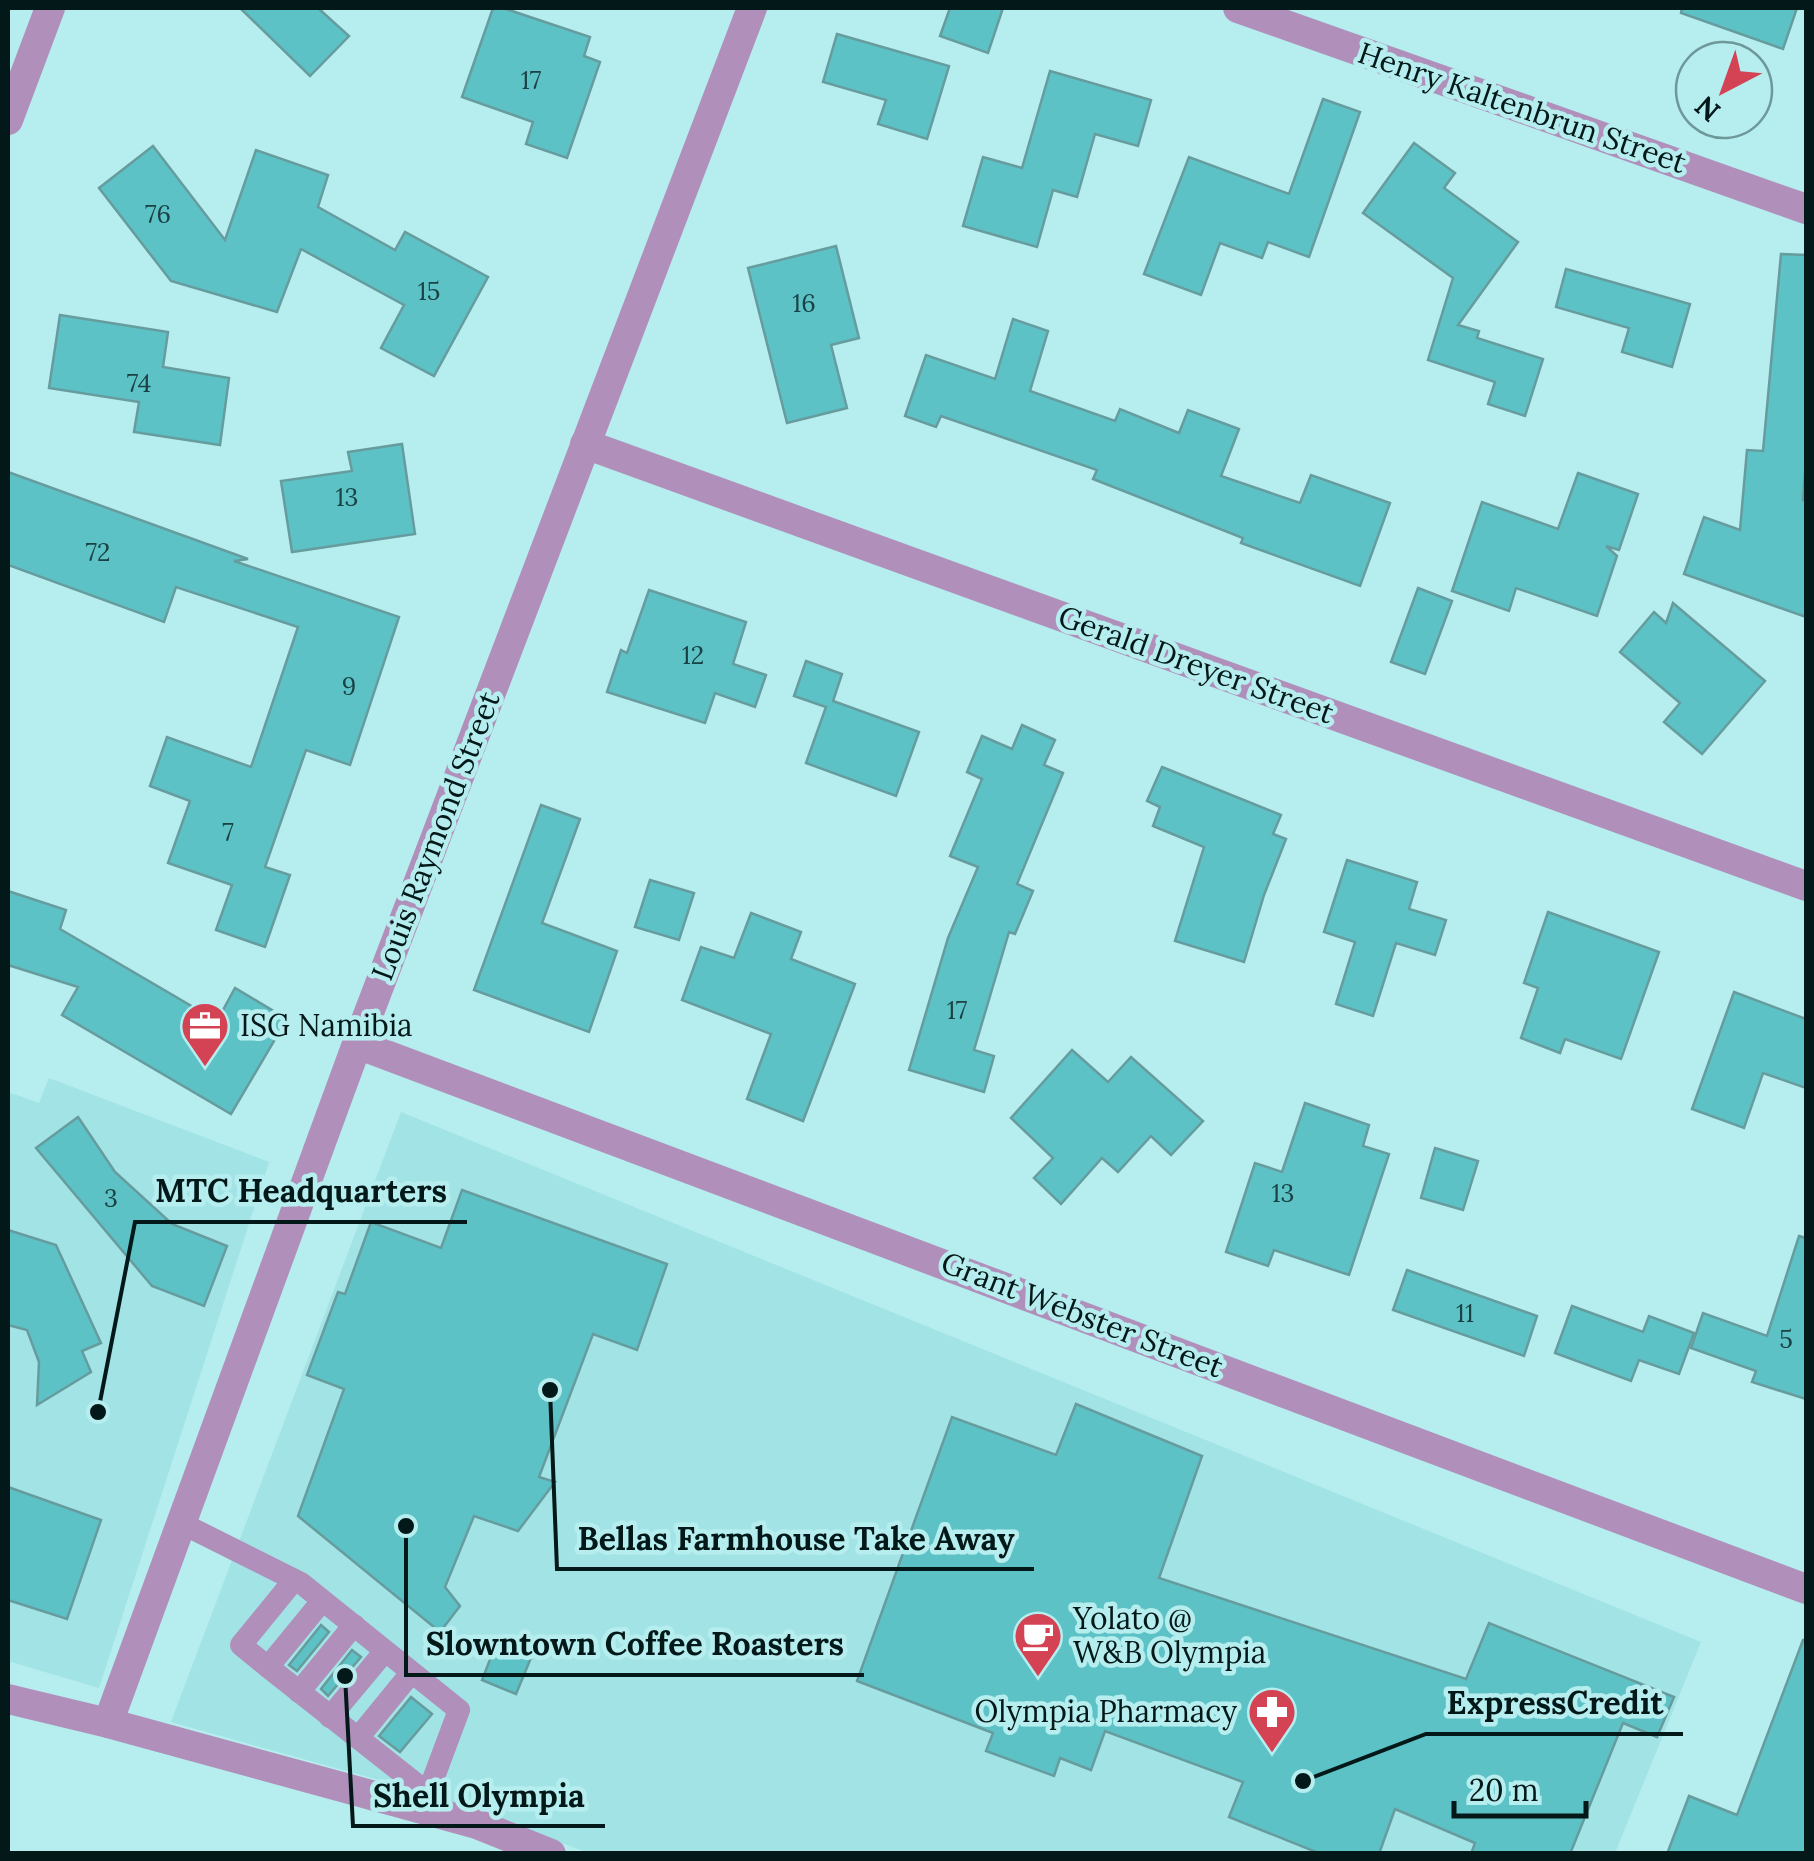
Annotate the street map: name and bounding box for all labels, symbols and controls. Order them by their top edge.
street label: Henry Kaltenbrun Street [1353,33,1692,182]
north arrow [1674,40,1774,140]
house number: 17 [521,64,542,96]
text: N [1688,88,1728,130]
house number: 76 [145,198,171,230]
house number: 15 [418,275,440,307]
house number: 16 [792,287,816,319]
house number: 74 [127,367,151,399]
house number: 13 [335,481,359,513]
house number: 72 [86,536,110,568]
street label: Gerald Dreyer Street [1053,597,1340,733]
house number: 12 [682,639,704,671]
house number: 9 [342,670,356,702]
street label: Louis Raymond Street [362,685,509,986]
house number: 7 [222,816,234,848]
house number: 17 [947,994,968,1026]
office icon: ISG Namibia [179,1000,231,1068]
place label: ISG Namibia [240,1006,413,1044]
callout: MTC Headquarters [135,1160,467,1222]
text: MTC Headquarters [155,1170,447,1211]
house number: 13 [1271,1177,1295,1209]
house number: 3 [104,1182,118,1214]
street label: Grant Webster Street [936,1243,1229,1385]
house number: 11 [1456,1297,1474,1329]
house number: 5 [1779,1323,1793,1355]
callout: Bellas Farmhouse Take Away [557,1507,1034,1569]
text: Bellas Farmhouse Take Away [577,1518,1015,1559]
place label: Yolato @ W&B Olympia [1072,1599,1266,1672]
cafe icon: Yolato @ W&B Olympia [1012,1610,1064,1678]
callout: Slowntown Coffee Roasters [406,1613,864,1675]
text: Slowntown Coffee Roasters [426,1623,844,1664]
callout: ExpressCredit [1426,1672,1683,1734]
text: ExpressCredit [1447,1682,1664,1723]
pharmacy icon: Olympia Pharmacy [1246,1686,1298,1754]
place label: Olympia Pharmacy [974,1692,1237,1731]
scale bar [1454,1756,1586,1818]
callout: Shell Olympia [353,1764,605,1826]
text: 20 m [1469,1771,1538,1809]
text: Shell Olympia [373,1775,585,1816]

